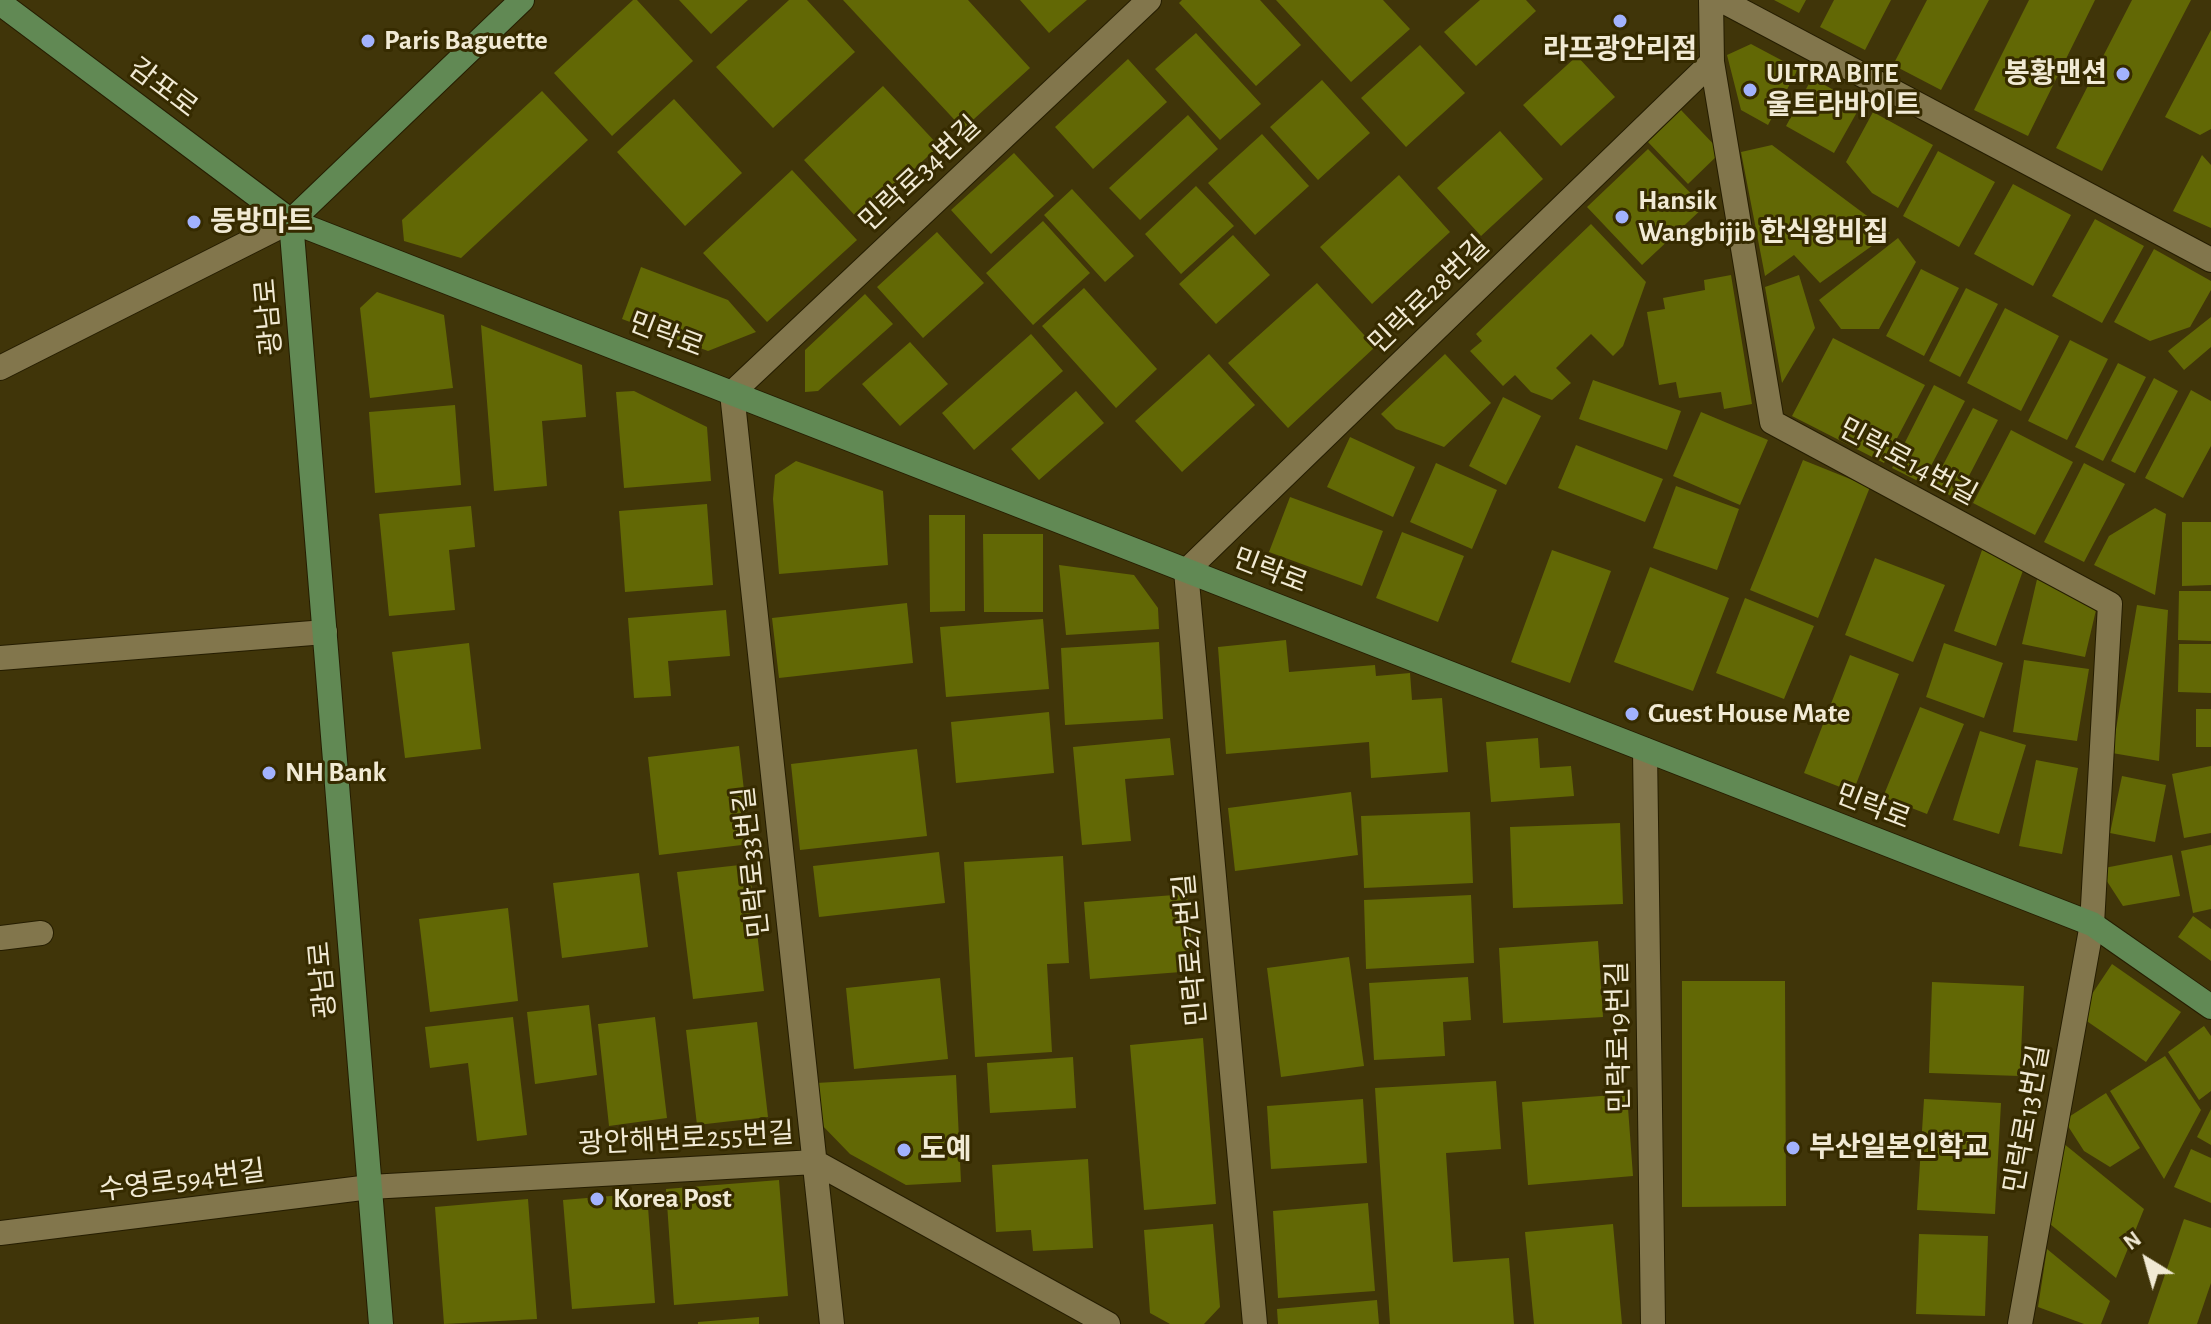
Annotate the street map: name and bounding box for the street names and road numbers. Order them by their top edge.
street label: 감포로 [122,51,204,125]
street label: 민락로34번길 [852,109,988,239]
street label: 민락로28번길 [1362,229,1496,361]
street label: 광남로 [249,277,289,357]
street label: 민락로 [624,305,708,365]
street label: 민락로14번길 [1833,412,1983,512]
street label: 민락로 [1228,541,1312,601]
street label: 민락로 [1831,777,1915,837]
street label: 민락로33번길 [727,785,777,939]
street label: 민락로27번길 [1168,872,1214,1028]
street label: 광남로 [303,940,343,1020]
street label: 민락로19번길 [1601,961,1637,1113]
street label: 민락로13번길 [1997,1042,2057,1196]
street label: 광안해변로255번길 [577,1117,795,1161]
street label: 수영로594번길 [97,1154,267,1208]

